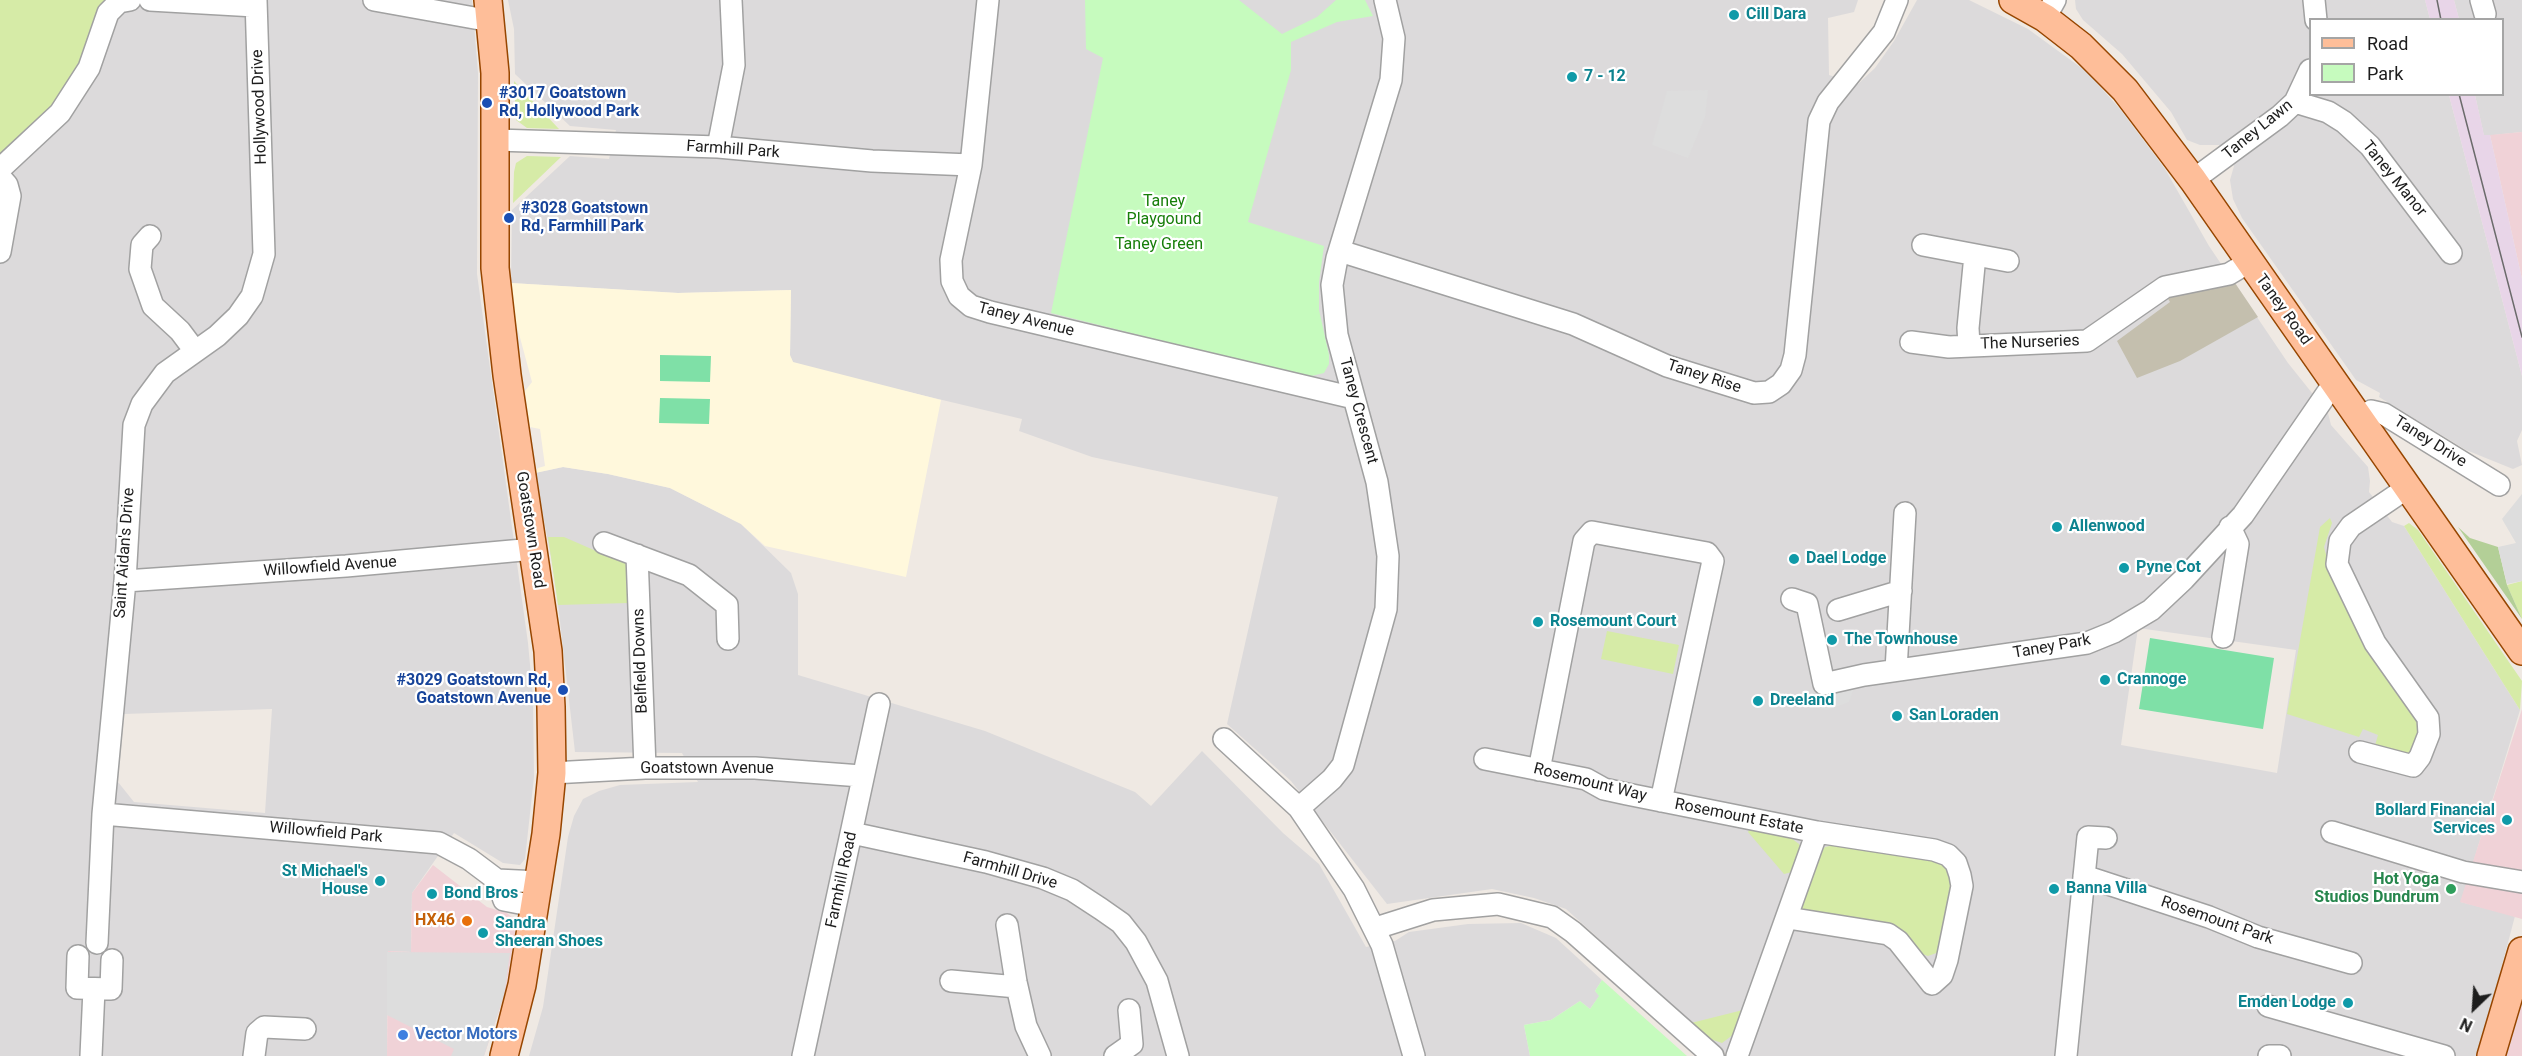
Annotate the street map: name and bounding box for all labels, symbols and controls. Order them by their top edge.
place label: Cill Dara [1746,5,1806,25]
marker: Cill Dara [1727,8,1741,22]
legend [2309,18,2504,96]
text: Road [2367,33,2408,54]
street label: Hollywood Drive [248,49,272,165]
text: Park [2367,63,2403,84]
place label: 7 - 12 [1584,67,1626,87]
marker: 7 - 12 [1565,70,1579,84]
place label: #3017 Goatstown Rd, Hollywood Park [499,84,639,122]
marker: #3017 Goatstown Rd, Hollywood Park [480,96,494,110]
street label: Taney Lawn [2219,96,2297,164]
street label: Farmhill Park [686,137,780,163]
street label: Taney Manor [2358,137,2430,221]
park label: Taney Playgound [1127,192,1201,230]
place label: #3028 Goatstown Rd, Farmhill Park [521,199,648,237]
marker: #3028 Goatstown Rd, Farmhill Park [502,211,516,225]
park label: Taney Green [1115,235,1203,255]
street label: Taney Road [2251,271,2315,349]
street label: Taney Avenue [976,299,1076,341]
street label: The Nurseries [1980,332,2080,354]
street label: Taney Crescent [1335,356,1381,466]
street label: Taney Rise [1665,356,1743,398]
street label: Taney Drive [2390,412,2470,472]
street label: Goatstown Road [511,470,549,590]
street label: Saint Aidan's Drive [111,487,139,619]
place label: Allenwood [2069,517,2145,537]
marker: Allenwood [2050,520,2064,534]
place label: Dael Lodge [1806,549,1886,569]
marker: Dael Lodge [1787,552,1801,566]
street label: Willowfield Avenue [263,553,397,581]
place label: Pyne Cot [2136,558,2201,578]
marker: Pyne Cot [2117,561,2131,575]
street label: Belfield Downs [630,608,652,714]
place label: Rosemount Court [1550,612,1676,632]
marker: Rosemount Court [1531,615,1545,629]
place label: The Townhouse [1844,630,1958,650]
street label: Taney Park [2012,631,2092,663]
marker: The Townhouse [1825,633,1839,647]
place label: Crannoge [2117,670,2186,690]
place label: #3029 Goatstown Rd, Goatstown Avenue [397,671,551,709]
marker: Crannoge [2098,673,2112,687]
marker: #3029 Goatstown Rd, Goatstown Avenue [556,683,570,697]
place label: Dreeland [1770,691,1834,711]
marker: Dreeland [1751,694,1765,708]
place label: San Loraden [1909,706,1999,726]
marker: San Loraden [1890,709,1904,723]
street label: Goatstown Avenue [640,759,774,779]
street label: Rosemount Way [1531,760,1649,806]
street label: Rosemount Estate [1673,795,1805,839]
place label: Bollard Financial Services [2375,801,2495,839]
marker: Bollard Financial Services [2500,813,2514,827]
street label: Willowfield Park [269,818,383,848]
street label: Farmhill Road [822,830,862,930]
street label: Farmhill Drive [961,848,1059,894]
place label: St Michael's House [282,862,368,900]
place label: Hot Yoga Studios Dundrum [2314,870,2439,908]
marker: St Michael's House [373,874,387,888]
place label: Banna Villa [2066,879,2147,899]
marker: Banna Villa [2047,882,2061,896]
marker: Hot Yoga Studios Dundrum [2444,882,2458,896]
place label: Bond Bros [444,884,518,904]
marker: Bond Bros [425,887,439,901]
street label: Rosemount Park [2158,893,2276,949]
place label: HX46 [415,911,455,931]
marker: HX46 [460,914,474,928]
place label: Sandra Sheeran Shoes [495,914,603,952]
marker: Sandra Sheeran Shoes [476,926,490,940]
north arrow [2444,978,2504,1038]
place label: Emden Lodge [2238,993,2336,1013]
marker: Emden Lodge [2341,996,2355,1010]
text: N [2457,1014,2475,1036]
place label: Vector Motors [415,1025,518,1045]
marker: Vector Motors [396,1028,410,1042]

